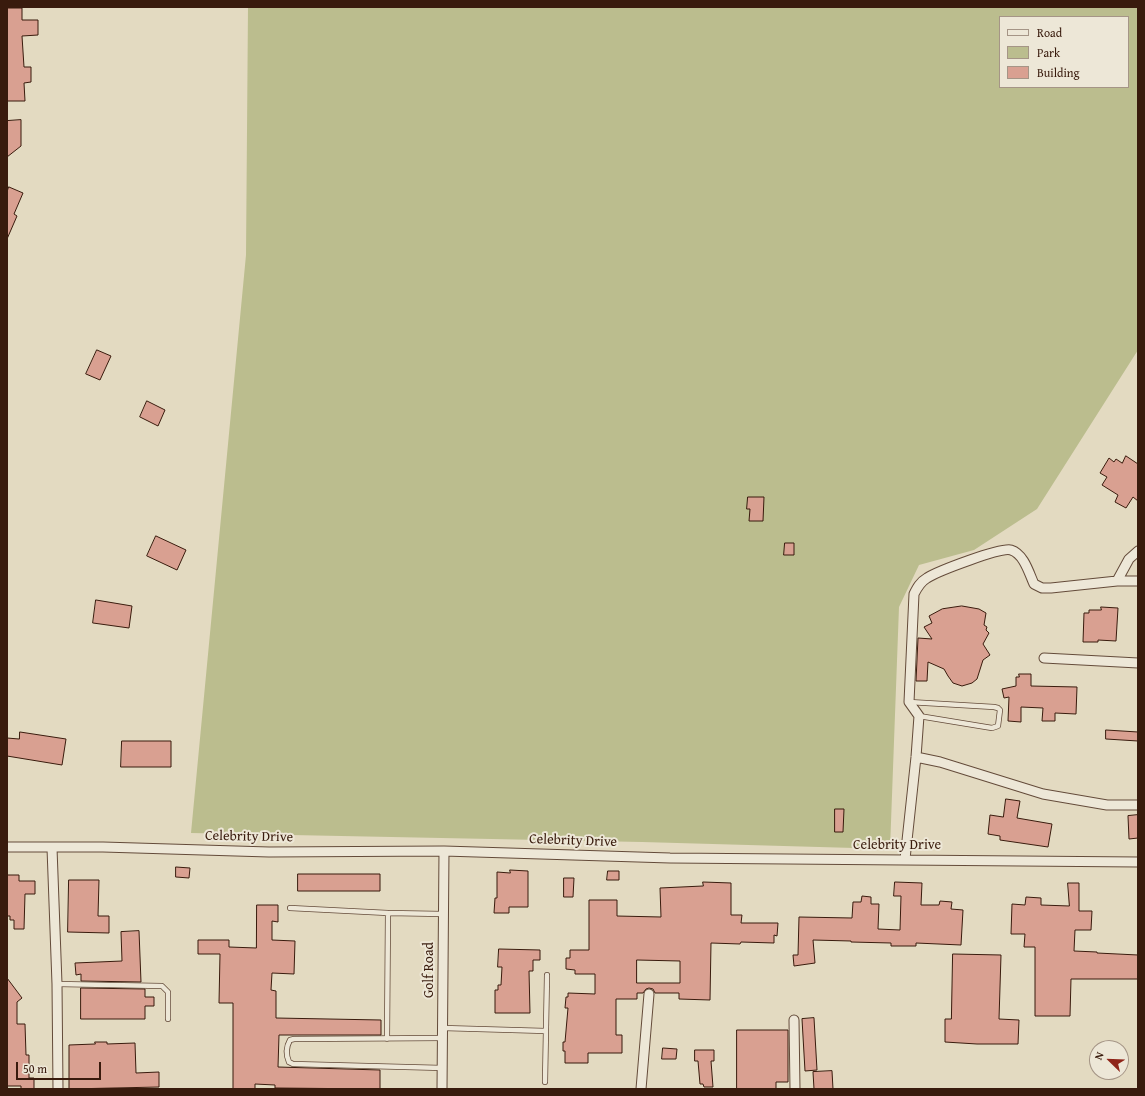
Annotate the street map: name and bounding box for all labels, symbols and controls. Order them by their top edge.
legend [999,16,1129,88]
text: Road [1037,24,1062,41]
text: Park [1037,44,1060,61]
text: Building [1037,64,1080,81]
street label: Celebrity Drive [205,828,293,846]
street label: Celebrity Drive [529,831,617,851]
street label: Celebrity Drive [853,837,941,853]
street label: Golf Road [421,942,437,998]
north arrow [1089,1040,1129,1080]
text: N [1090,1049,1108,1062]
scale bar [18,1054,103,1080]
text: 50 m [23,1060,47,1077]

